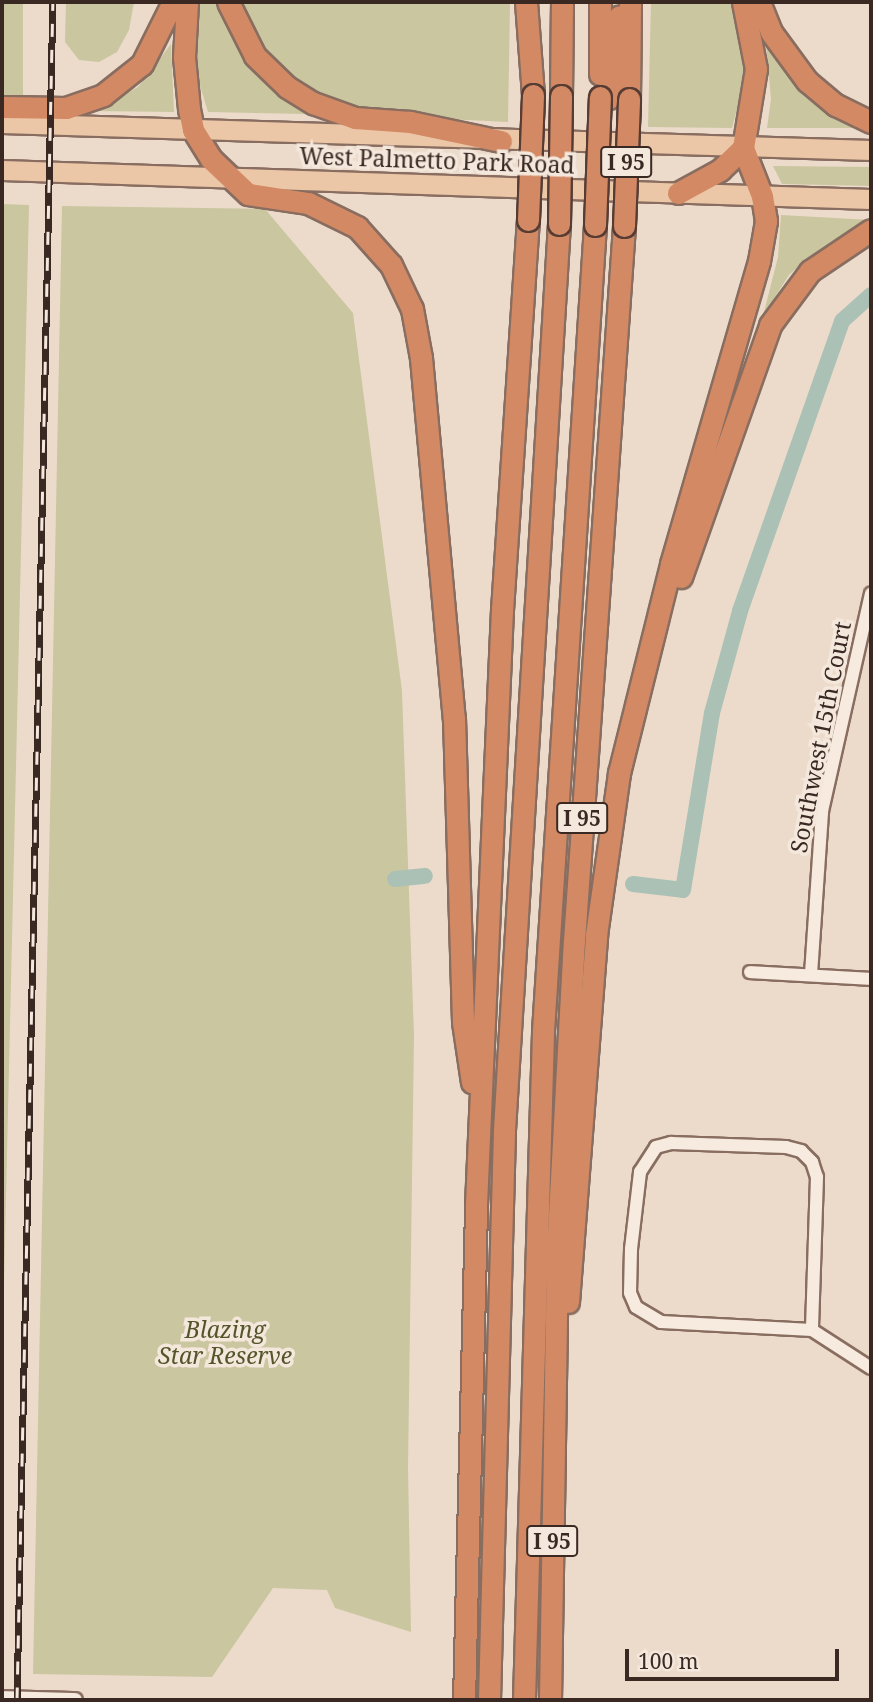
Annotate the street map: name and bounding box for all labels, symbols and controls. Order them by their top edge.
street label: West Palmetto Park Road [299,141,575,179]
road number: I 95 [600,144,652,180]
street label: Southwest 15th Court [784,619,856,855]
road number: I 95 [556,800,608,836]
park label: Blazing Star Reserve [158,1315,292,1369]
road number: I 95 [526,1524,578,1558]
scale bar [628,1636,842,1680]
text: 100 m [638,1647,699,1675]

